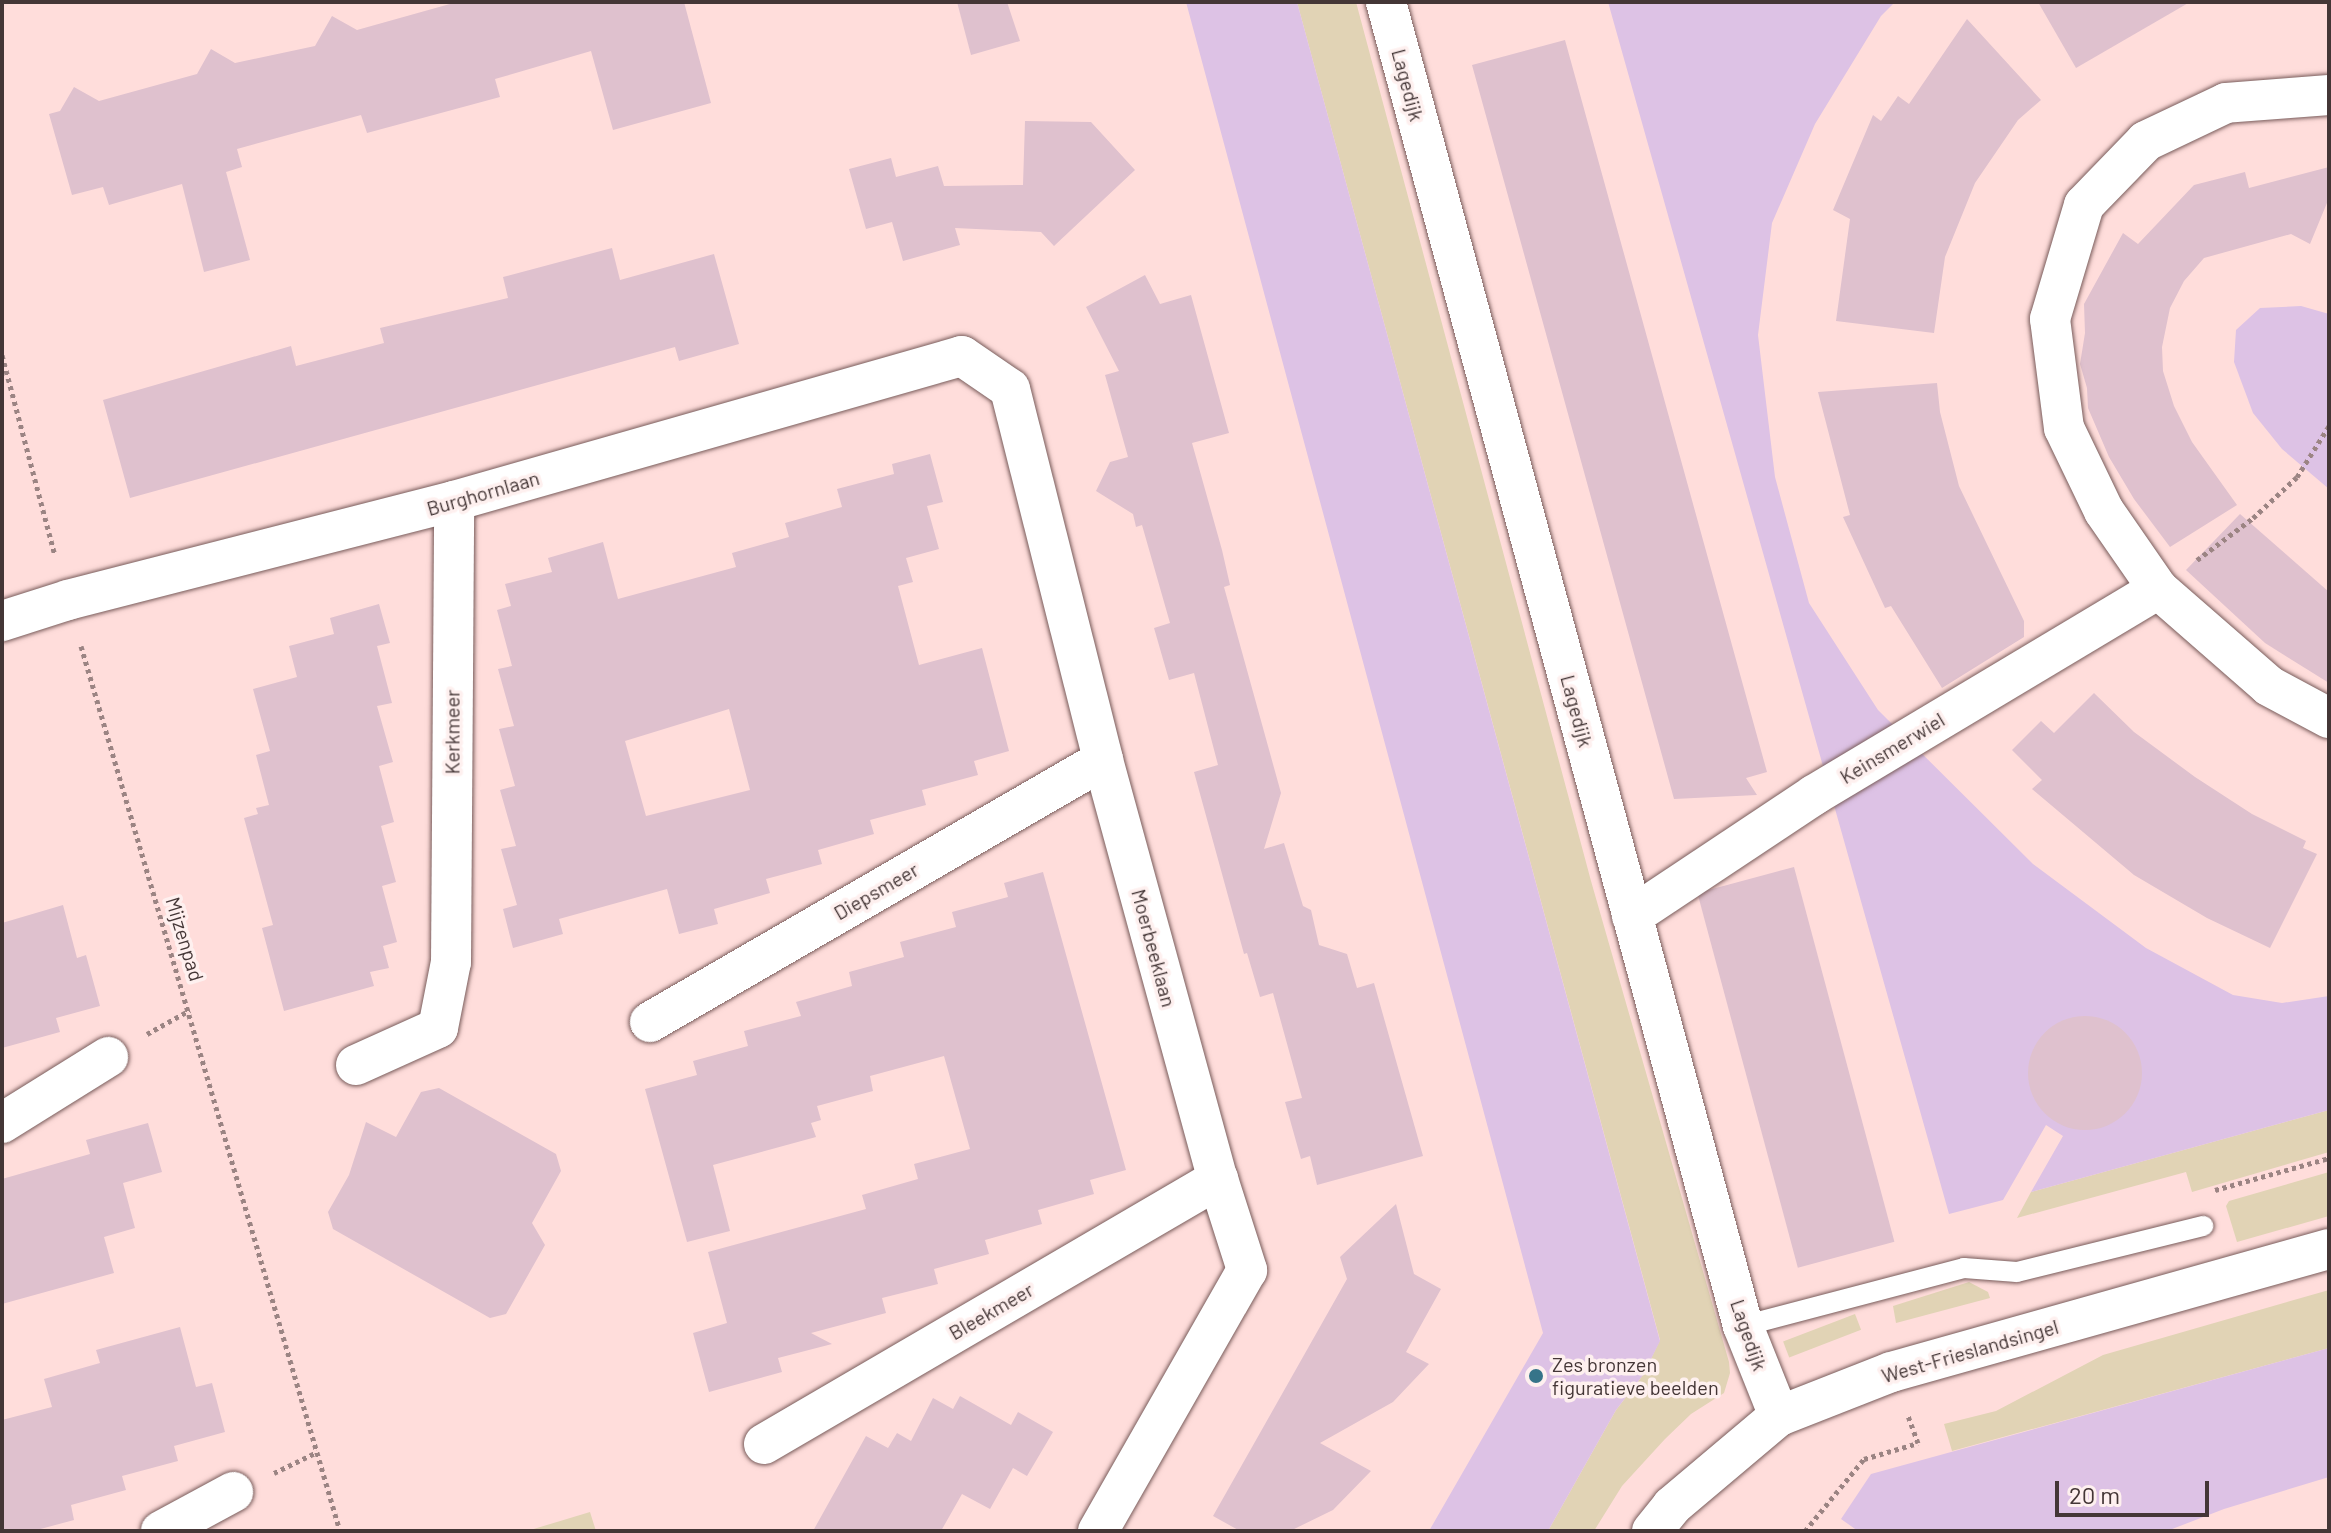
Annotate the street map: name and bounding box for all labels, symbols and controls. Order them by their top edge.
street label: Lagedijk [1387,46,1429,124]
street label: Burghornlaan [424,465,542,521]
street label: Lagedijk [1556,672,1598,750]
street label: Kerkmeer [440,690,464,774]
street label: Keinsmerwiel [1835,707,1949,789]
street label: Diepsmeer [829,857,923,925]
street label: Moerbeeklaan [1127,886,1181,1010]
street label: Mijzenpad [161,894,209,984]
street label: Bleekmeer [945,1277,1037,1345]
street label: Lagedijk [1726,1296,1772,1374]
street label: West-Frieslandsingel [1879,1314,2061,1388]
place label: Zes bronzen figuratieve beelden [1552,1352,1719,1399]
marker: Zes bronzen figuratieve beelden [1527,1367,1545,1385]
scale bar [2059,1465,2213,1515]
text: 20 m [2069,1480,2120,1509]

